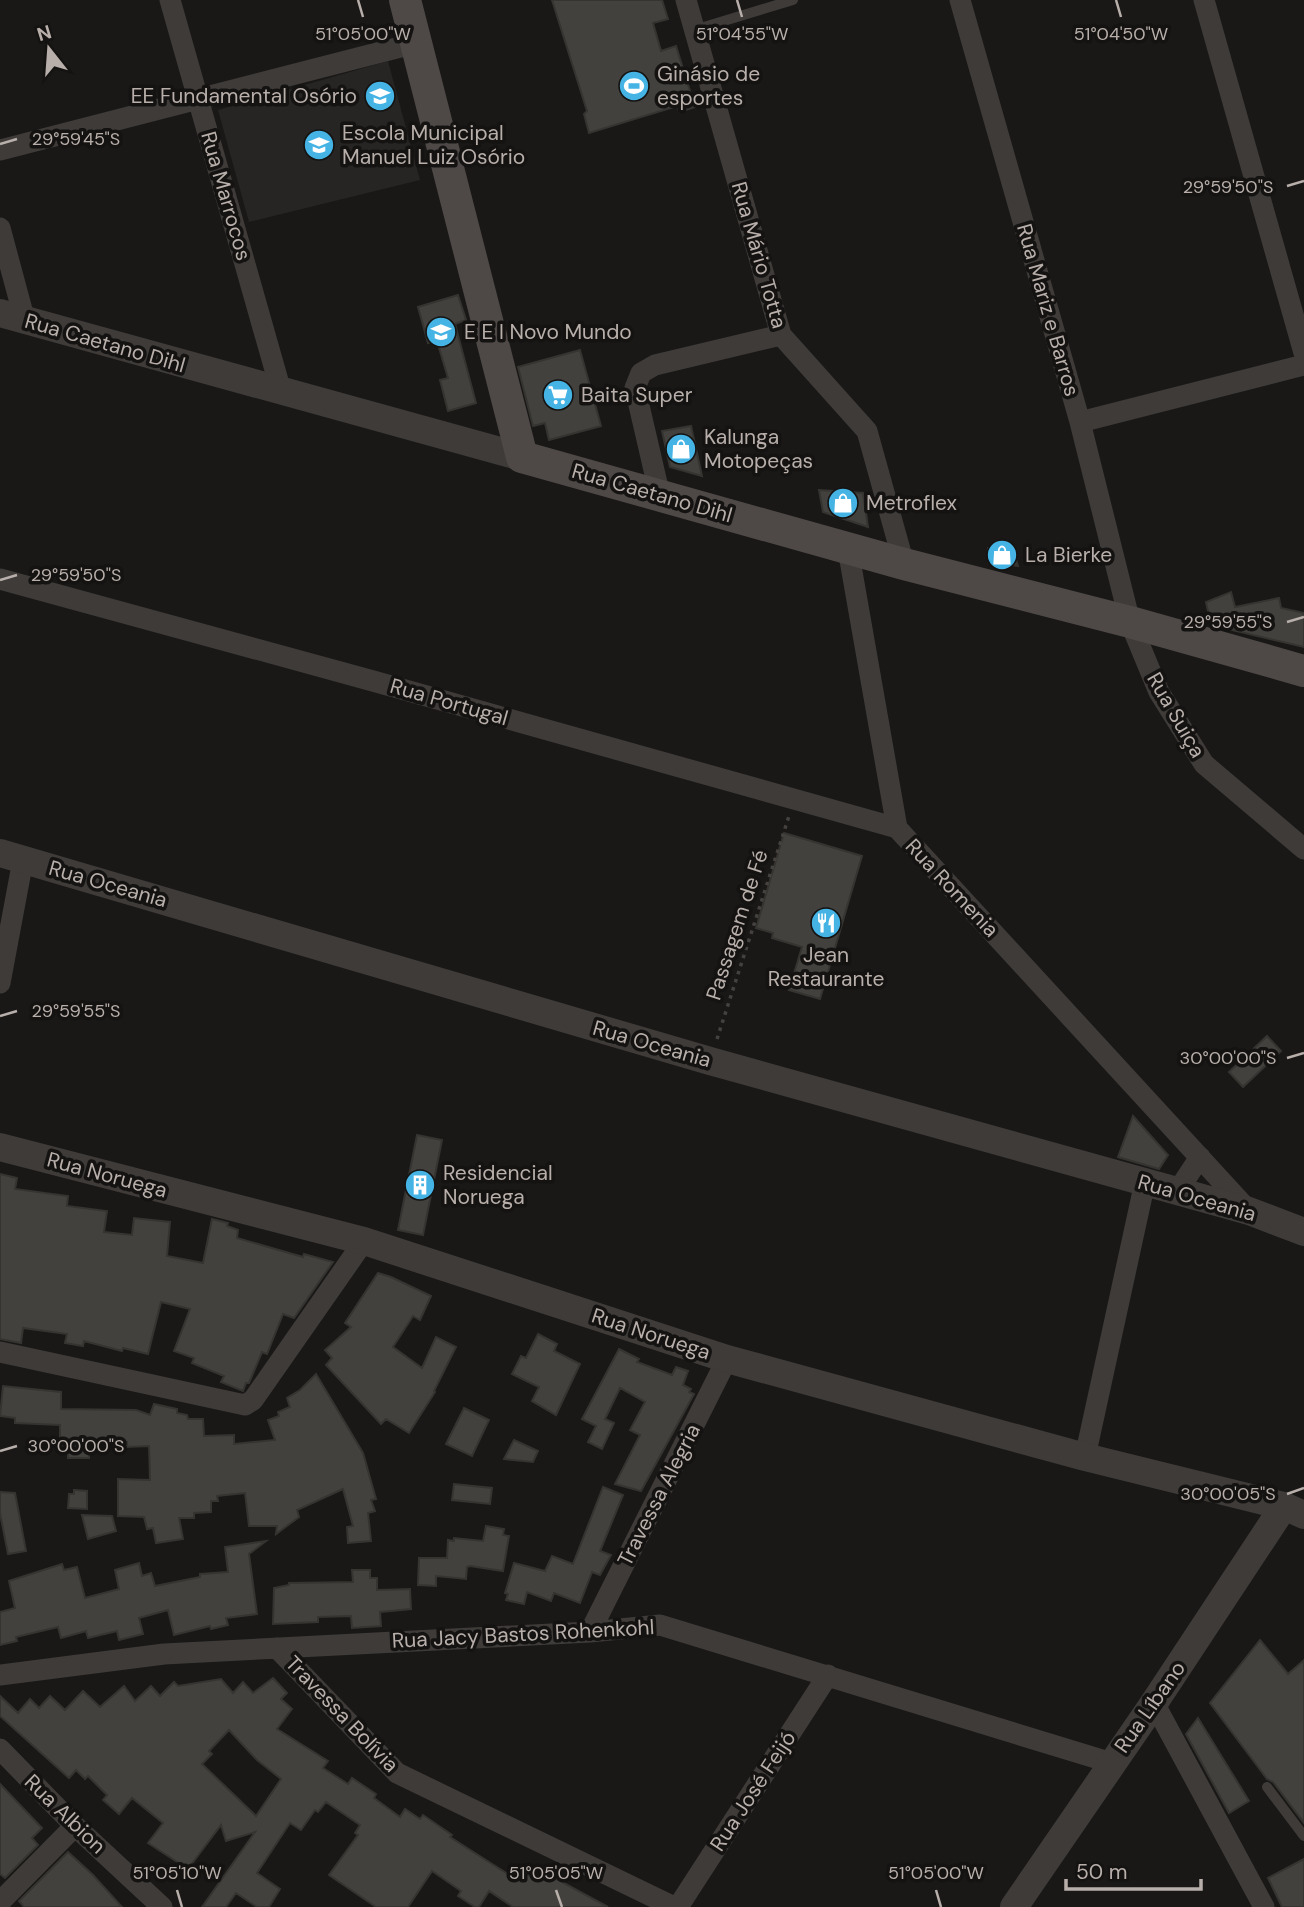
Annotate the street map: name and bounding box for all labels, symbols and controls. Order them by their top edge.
north arrow [14,14,84,84]
text: N [34,19,54,47]
text: 51°05'00"W [315,22,411,46]
text: 51°04'55"W [696,22,788,46]
text: 51°04'50"W [1074,22,1168,46]
place label: Ginásio de esportes [657,60,760,112]
sports icon: Ginásio de esportes [617,69,651,103]
school or university icon: EE Fundamental Osório [363,79,397,113]
place label: EE Fundamental Osório [131,82,357,110]
place label: Escola Municipal Manuel Luiz Osório [342,119,525,171]
text: 29°59'45"S [32,127,120,151]
street label: Rua Marrocos [194,128,258,264]
school or university icon: Escola Municipal Manuel Luiz Osório [302,128,336,162]
text: 29°59'50"S [1183,175,1273,199]
street label: Rua Mário Totta [725,178,793,332]
street label: Rua Mariz e Barros [1010,220,1086,400]
street label: Rua Caetano Dihl [22,307,188,379]
school or university icon: E E I Novo Mundo [424,315,458,349]
place label: E E I Novo Mundo [464,318,632,346]
supermarket icon: Baita Super [541,378,575,412]
place label: Baita Super [581,381,693,409]
place label: Kalunga Motopeças [704,423,813,475]
shop icon: Kalunga Motopeças [664,432,698,466]
street label: Rua Caetano Dihl [569,457,735,529]
shop icon: Metroflex [826,486,860,520]
place label: Metroflex [866,489,957,517]
shop icon: La Bierke [985,538,1019,572]
place label: La Bierke [1025,541,1112,569]
text: 29°59'50"S [31,563,121,587]
text: 29°59'55"S [1183,610,1273,634]
street label: Rua Suiça [1140,667,1212,763]
street label: Rua Portugal [387,672,511,732]
street label: Rua Romenia [899,833,1005,943]
street label: Passagem de Fé [699,846,775,1004]
street label: Rua Oceania [46,854,170,914]
restaurant icon: Jean Restaurante [809,906,843,940]
place label: Jean Restaurante [768,941,884,993]
text: 29°59'55"S [31,999,121,1023]
street label: Rua Oceania [590,1014,714,1074]
text: 30°00'00"S [1180,1046,1276,1070]
street label: Rua Noruega [44,1146,170,1204]
place label: Residencial Noruega [443,1159,553,1211]
building icon: Residencial Noruega [403,1168,437,1202]
street label: Rua Oceania [1135,1168,1259,1228]
street label: Rua Noruega [588,1302,714,1366]
street label: Travessa Alegria [611,1419,707,1571]
text: 30°00'00"S [28,1434,124,1458]
text: 30°00'05"S [1180,1482,1276,1506]
street label: Rua Jacy Bastos Rohenkohl [391,1613,655,1655]
street label: Travessa Bolívia [279,1650,405,1778]
street label: Rua Líbano [1108,1655,1192,1759]
street label: Rua José Feijó [704,1726,802,1856]
street label: Rua Albion [18,1768,112,1860]
scale bar [1066,1848,1201,1892]
text: 50 m [1076,1858,1127,1886]
text: 51°05'10"W [132,1861,222,1885]
text: 51°05'05"W [509,1861,603,1885]
text: 51°05'00"W [888,1861,984,1885]

